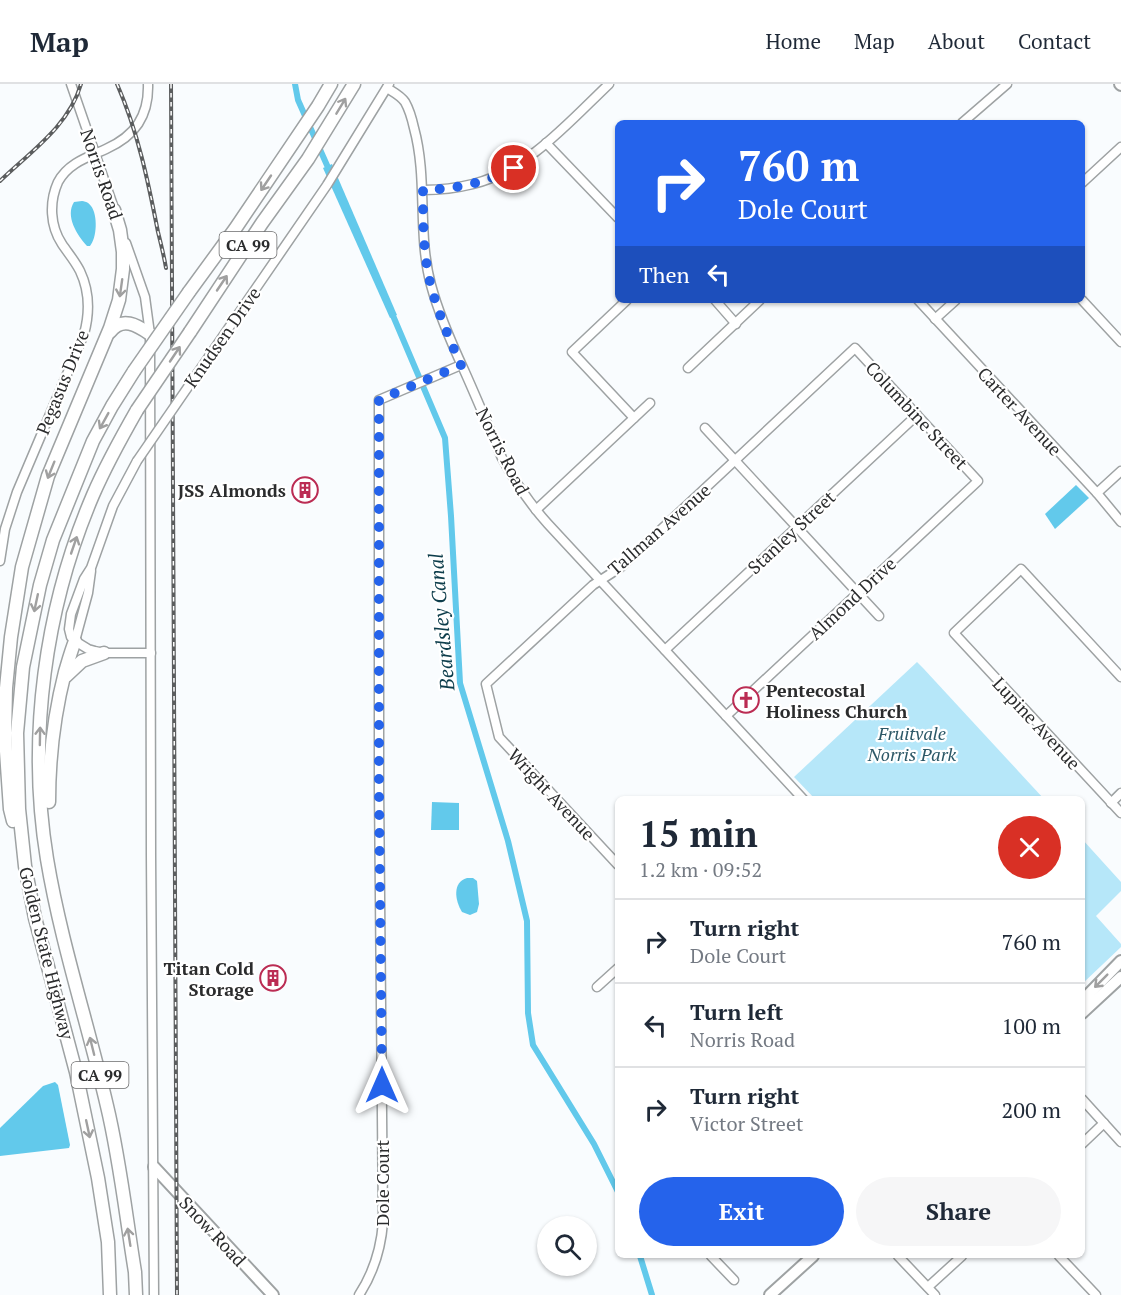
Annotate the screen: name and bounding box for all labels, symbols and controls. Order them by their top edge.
text: Map [30,23,89,60]
text: Home [765,27,821,55]
text: Map [854,27,895,55]
text: About [928,27,985,55]
text: Contact [1018,27,1091,55]
one-way arrow [336,98,348,115]
street label: Norris Road [75,125,129,223]
text: 760 m [738,137,859,193]
pin [488,142,539,193]
icon: right [639,144,717,222]
icon: arrive [497,151,530,184]
one-way arrow [260,174,272,191]
text: Dole Court [738,191,868,227]
road number: CA 99 [220,232,276,258]
icon: left [702,258,735,291]
text: Then [639,260,690,289]
one-way arrow [216,275,228,292]
one-way arrow [116,278,127,297]
street label: Knudsen Drive [178,282,266,392]
street label: Pegasus Drive [30,326,94,438]
one-way arrow [169,346,181,362]
street label: Columbine Street [861,356,974,475]
street label: Carter Avenue [973,361,1067,461]
street label: Norris Road [471,403,535,499]
one-way arrow [98,412,110,429]
one-way arrow [45,460,56,478]
building icon: JSS Almonds [290,475,320,505]
place label: JSS Almonds [178,478,286,502]
street label: Tallman Avenue [603,478,715,580]
street label: Stanley Street [742,485,840,579]
one-way arrow [70,536,81,555]
street label: Almond Drive [803,551,901,645]
water label: Beardsley Canal [422,552,461,693]
one-way arrow [29,593,41,612]
street label: Lupine Avenue [988,671,1086,775]
place label: Pentecostal Holiness Church [766,678,908,723]
church icon: Pentecostal Holiness Church [731,685,761,715]
park label: Fruitvale Norris Park [867,721,957,766]
one-way arrow [34,727,46,747]
street label: Wright Avenue [503,743,601,845]
text: 15 min [639,810,758,857]
button: close [998,816,1061,879]
text: 1.2 km · 09:52 [639,856,762,883]
street label: Golden State Highway [14,864,80,1043]
text: Turn right [690,913,799,942]
icon: right [639,925,672,958]
text: 760 m [1001,927,1061,956]
text: Dole Court [690,942,786,969]
place label: Titan Cold Storage [164,956,254,1001]
building icon: Titan Cold Storage [258,963,288,993]
one-way arrow [1094,974,1109,989]
text: Turn left [690,997,783,1026]
icon: left [639,1009,672,1042]
text: 100 m [1001,1011,1061,1040]
text: Norris Road [690,1026,795,1053]
one-way arrow [86,1036,98,1055]
position arrow [350,1053,414,1117]
road number: CA 99 [72,1062,128,1088]
text: Turn right [690,1081,799,1110]
icon: right [639,1093,672,1126]
text: 200 m [1001,1095,1061,1124]
text: Victor Street [690,1110,803,1137]
one-way arrow [83,1119,94,1139]
street label: Dole Court [370,1139,394,1226]
button: Exit [639,1177,844,1246]
button: Share [856,1177,1061,1246]
street label: Snow Road [174,1191,252,1271]
map controls [537,1216,597,1276]
button: search [537,1216,597,1276]
one-way arrow [124,1228,135,1247]

